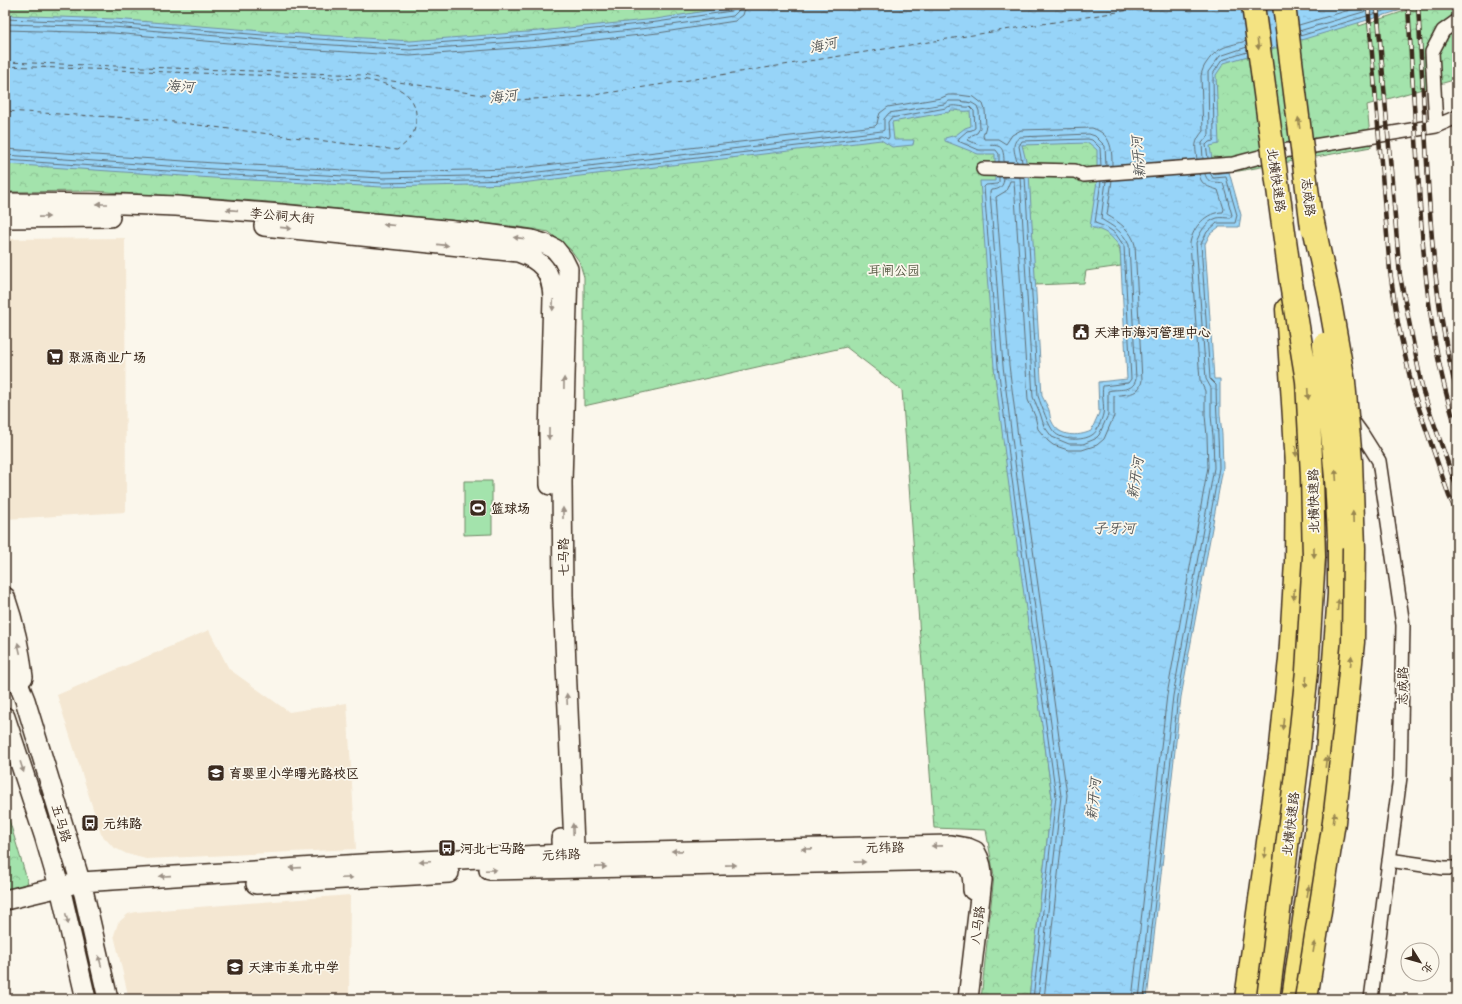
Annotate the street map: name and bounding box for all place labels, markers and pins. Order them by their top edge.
public building icon: 天津市海河管理中心 [1071,322,1091,342]
place label: 天津市海河管理中心 [1094,325,1211,340]
supermarket icon: 聚源商业广场 [45,347,65,367]
place label: 聚源商业广场 [68,350,146,365]
sports icon: 篮球场 [468,498,488,518]
place label: 篮球场 [491,501,530,516]
school or university icon: 育婴里小学曙光路校区 [206,763,226,783]
place label: 育婴里小学曙光路校区 [229,766,359,781]
bus stop icon: 元纬路 [80,813,100,833]
place label: 元纬路 [103,816,142,831]
bus stop icon: 河北七马路 [437,838,457,858]
place label: 河北七马路 [460,841,525,856]
school or university icon: 天津市美术中学 [225,957,245,977]
place label: 天津市美术中学 [248,960,339,975]

